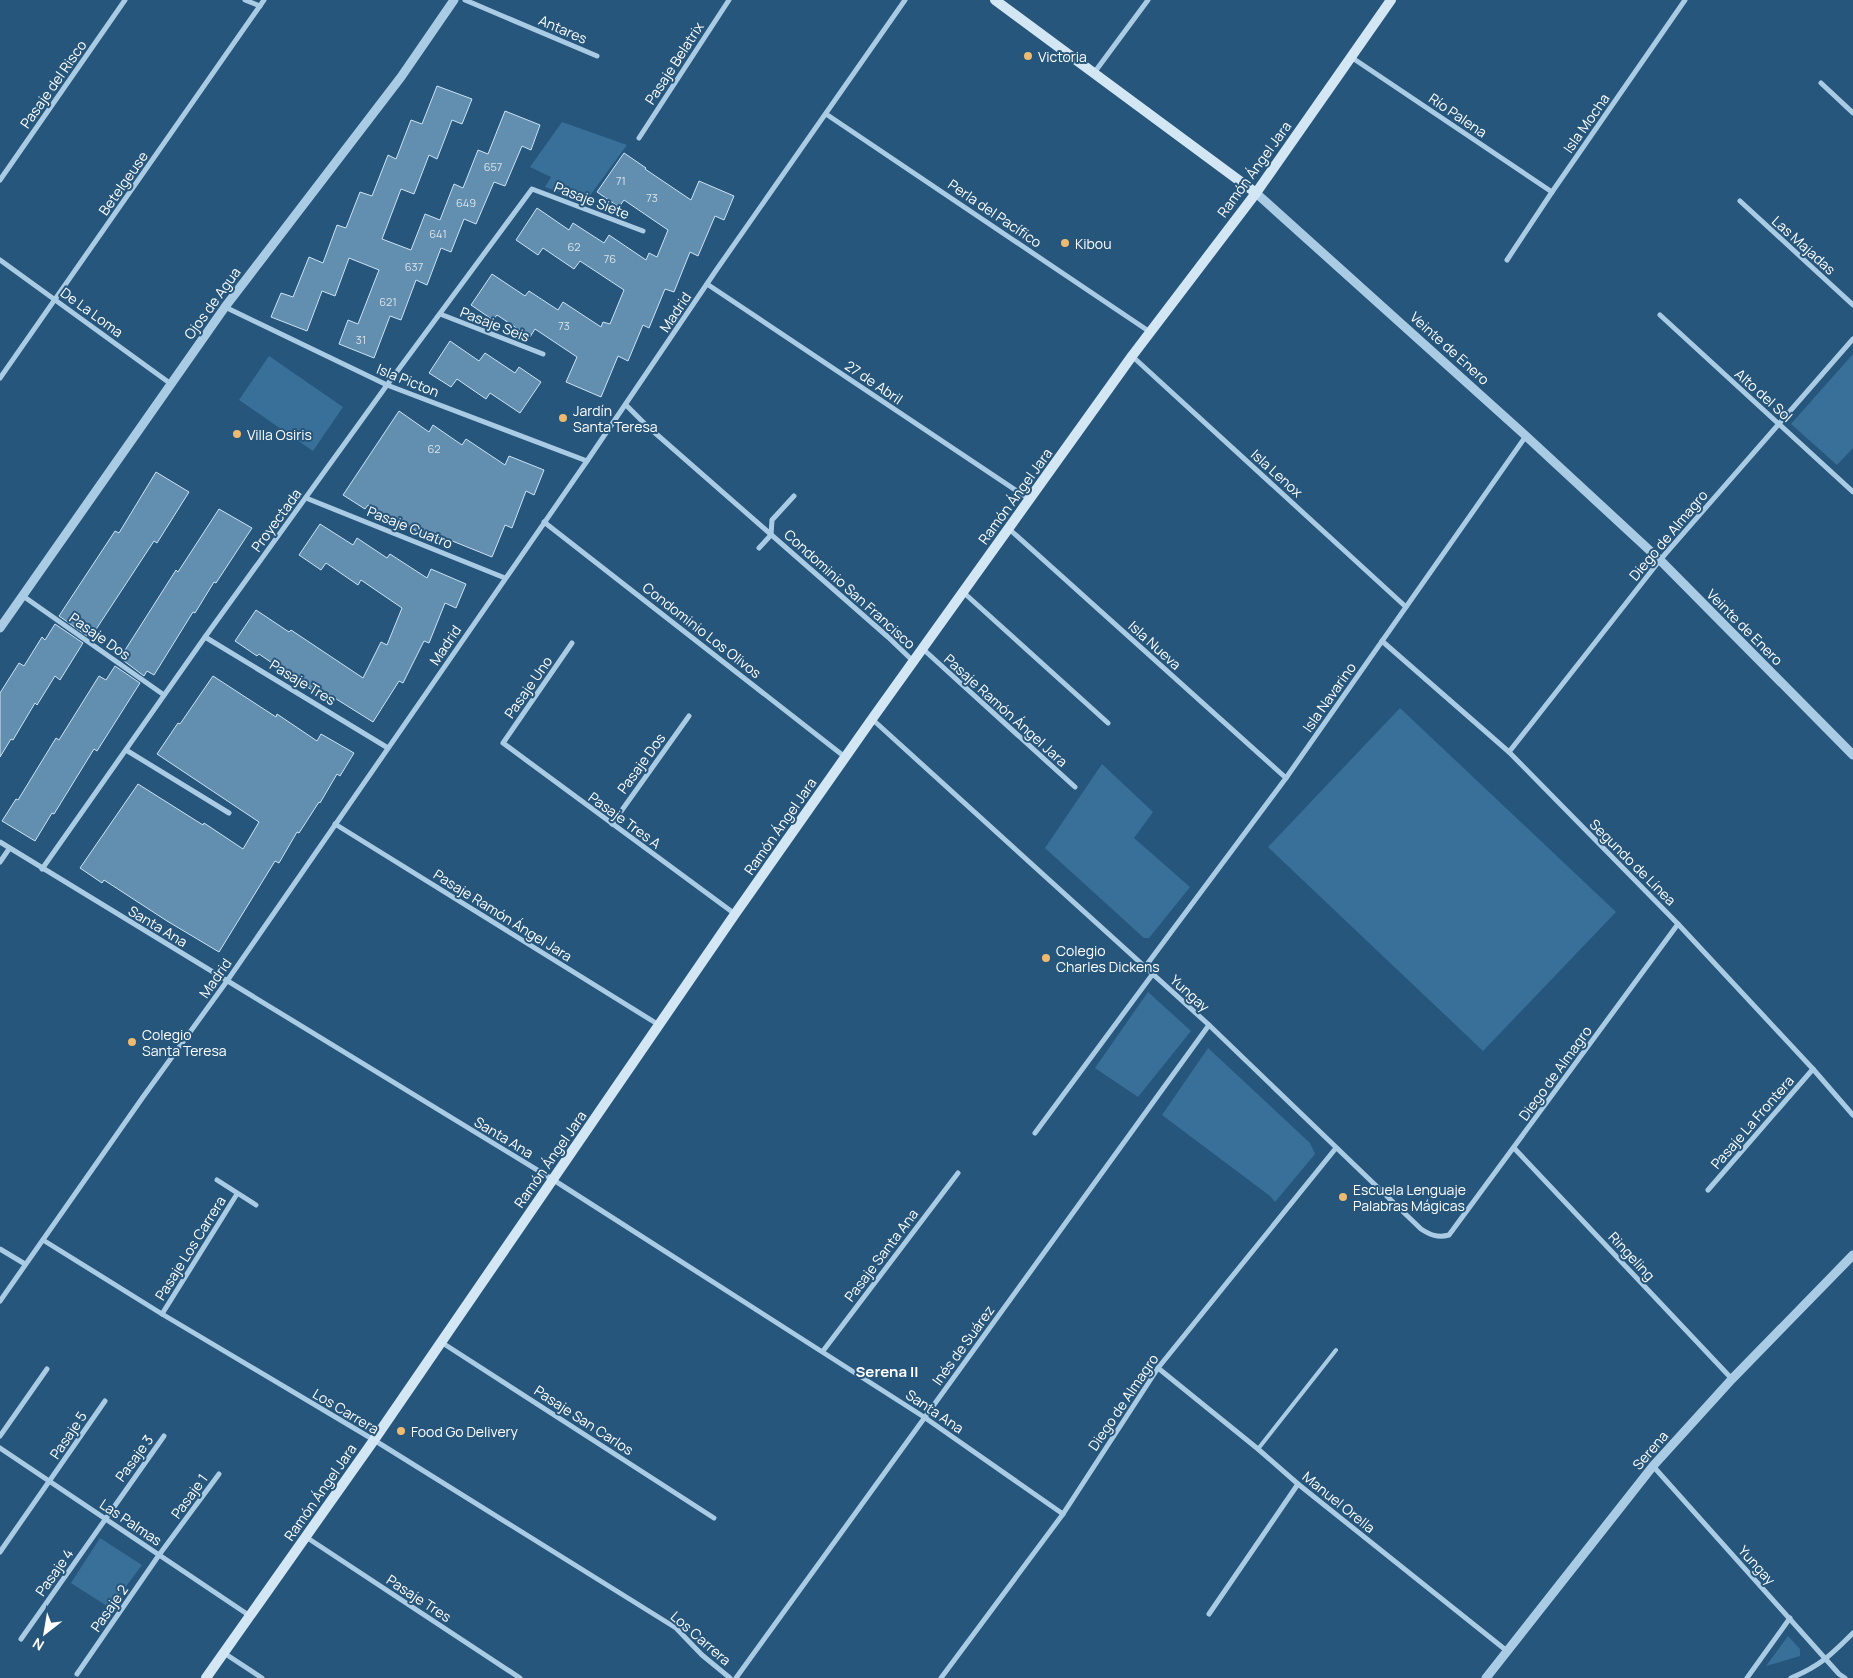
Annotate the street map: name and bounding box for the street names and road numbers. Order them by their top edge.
street label: Antares [536,10,590,48]
street label: Pasaje Belatrix [640,18,708,108]
street label: Pasaje del Risco [16,36,90,132]
street label: Río Palena [1425,89,1491,141]
street label: Isla Mocha [1559,90,1613,156]
street label: Ramón Ángel Jara [1213,117,1295,221]
street label: Betelgeuse [94,147,152,219]
street label: Perla del Pacífico [944,175,1046,251]
street label: Pasaje Siete [552,177,632,223]
street label: Las Majadas [1768,211,1840,279]
street label: Ojos de Agua [179,263,245,343]
street label: De La Loma [57,283,127,341]
street label: Madrid [655,288,695,336]
street label: Pasaje Seis [458,302,532,346]
street label: Veinte de Enero [1406,307,1494,389]
street label: 27 de Abril [841,356,907,408]
street label: Isla Picton [374,359,442,401]
street label: Alto del Sol [1731,364,1797,426]
street label: Ramón Ángel Jara [974,444,1056,548]
street label: Isla Lenox [1247,445,1307,502]
street label: Proyectada [247,485,305,555]
street label: Diego de Almagro [1624,486,1712,584]
street label: Pasaje Cuatro [365,501,455,553]
street label: Condominio San Francisco [780,525,920,653]
street label: Condominio Los Olivos [639,578,765,682]
street label: Veinte de Enero [1703,585,1787,669]
street label: Pasaje Dos [66,608,134,664]
street label: Isla Nueva [1125,616,1185,674]
street label: Madrid [425,621,465,669]
street label: Pasaje Ramón Ángel Jara [940,649,1072,771]
street label: Pasaje Uno [500,652,556,722]
street label: Pasaje Tres [267,655,339,709]
street label: Isla Navarino [1298,658,1360,736]
street label: Pasaje Dos [613,729,669,797]
street label: Ramón Ángel Jara [739,774,821,878]
street label: Pasaje Tres A [585,787,665,853]
street label: Segundo de Línea [1586,815,1680,909]
street label: Pasaje Ramón Ángel Jara [430,865,576,965]
street label: Santa Ana [125,901,191,951]
street label: Madrid [194,954,236,1002]
street label: Yungay [1166,970,1214,1016]
street label: Diego de Almagro [1514,1022,1596,1124]
street label: Pasaje La Frontera [1706,1071,1798,1173]
street label: Ramón Ángel Jara [509,1107,591,1211]
street label: Santa Ana [471,1112,537,1162]
street label: Pasaje Los Carrera [150,1192,230,1304]
street label: Pasaje Santa Ana [840,1205,922,1305]
street label: Ringeling [1605,1228,1659,1284]
street label: Inés de Suárez [928,1301,998,1389]
street label: Diego de Almagro [1084,1350,1162,1454]
street label: Pasaje San Carlos [531,1381,637,1459]
street label: Los Carrera [309,1384,383,1438]
street label: Santa Ana [902,1385,968,1437]
street label: Pasaje 5 [45,1407,91,1463]
street label: Serena [1628,1426,1672,1474]
street label: Pasaje 3 [111,1431,157,1485]
street label: Ramón Ángel Jara [279,1440,361,1544]
street label: Manuel Orella [1299,1467,1379,1537]
street label: Pasaje 1 [166,1470,212,1522]
street label: Las Palmas [96,1494,166,1550]
street label: Yungay [1734,1541,1780,1589]
street label: Pasaje 4 [31,1545,77,1599]
street label: Pasaje Tres [383,1570,455,1626]
street label: Pasaje 2 [86,1581,132,1635]
street label: Los Carrera [667,1607,735,1669]

